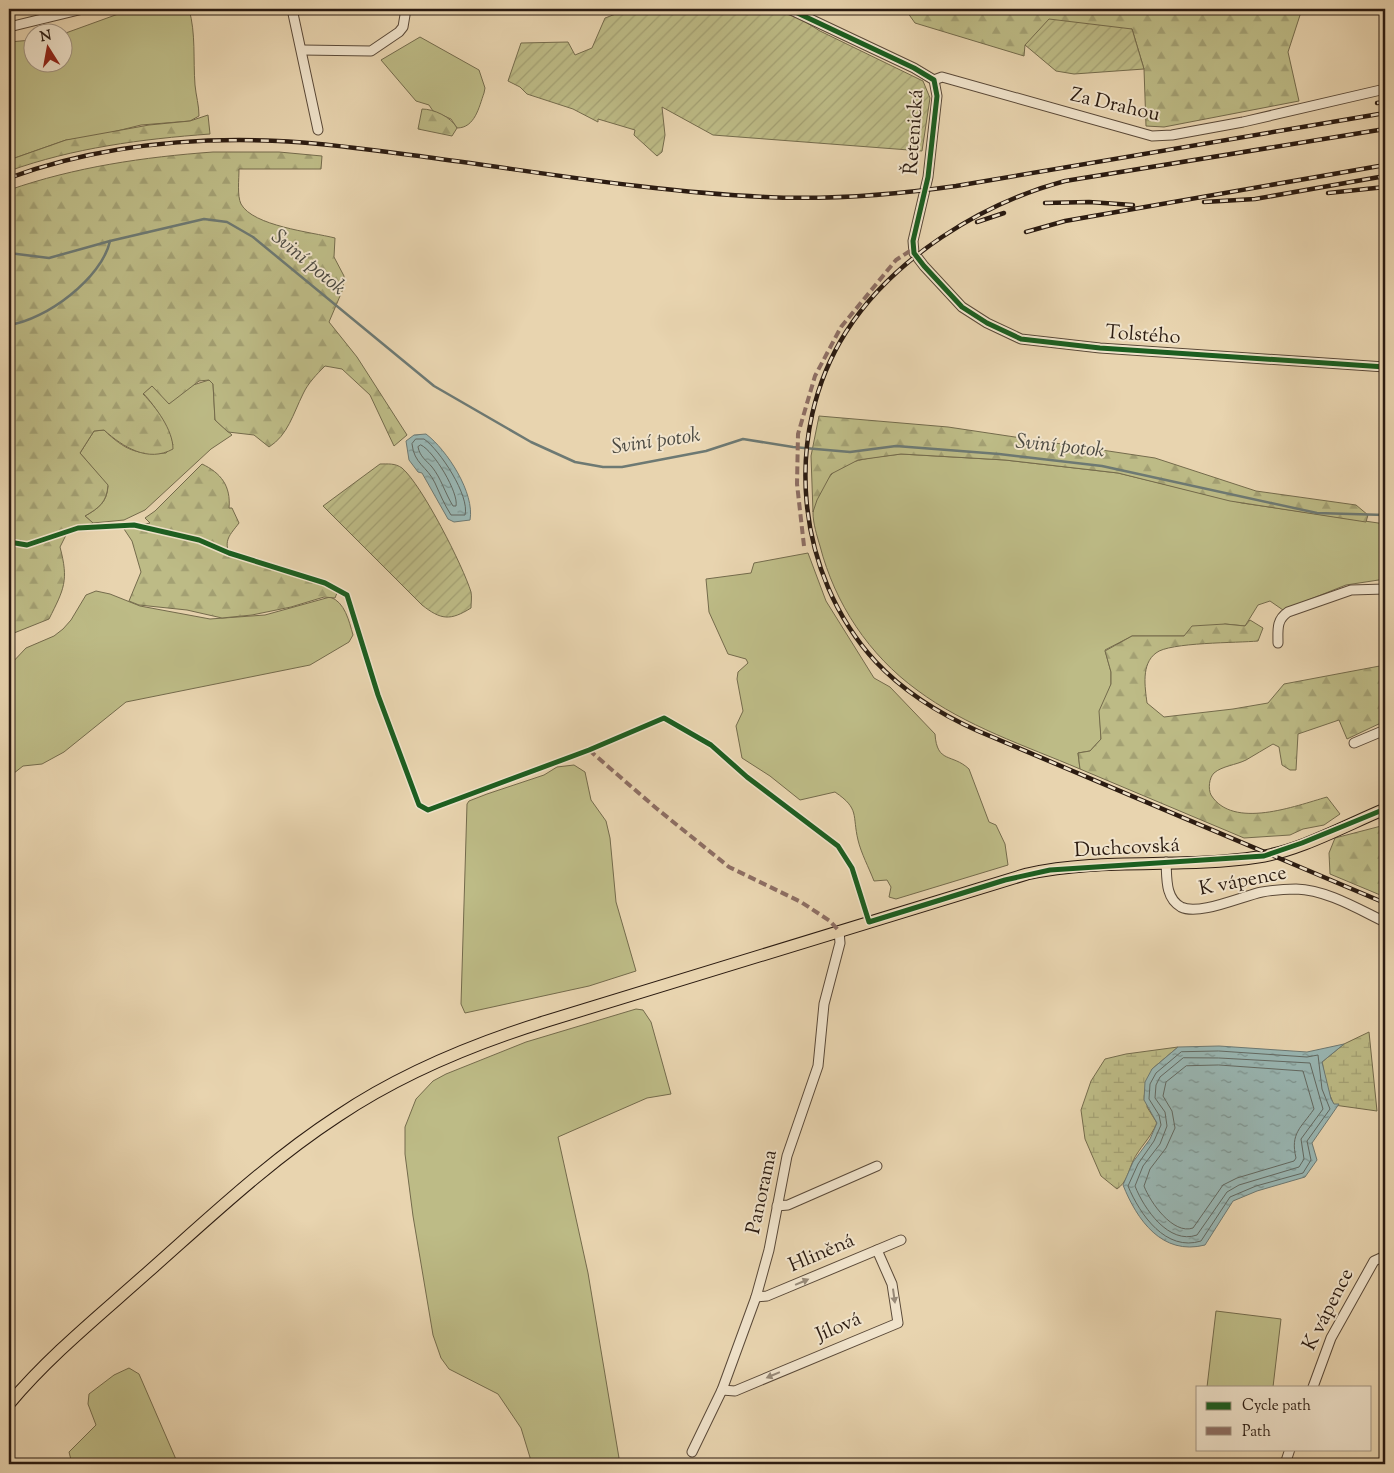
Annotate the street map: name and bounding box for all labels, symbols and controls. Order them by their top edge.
north arrow [22,22,72,72]
text: N [39,26,53,48]
street label: Za Drahou [1067,82,1163,131]
street label: Řetenická [898,88,932,176]
water label: Sviní potok [264,223,352,303]
street label: Tolstého [1105,319,1182,353]
water label: Sviní potok [610,421,703,463]
water label: Sviní potok [1014,427,1106,467]
street label: Duchcovská [1073,832,1181,866]
street label: K vápence [1197,859,1289,905]
street label: Panorama [740,1147,786,1237]
street label: Hliněná [785,1227,859,1281]
street label: K vápence [1296,1264,1362,1356]
one-way arrow [795,1278,810,1286]
one-way arrow [890,1288,898,1304]
street label: Jílová [811,1305,866,1351]
one-way arrow [765,1371,780,1379]
legend [1196,1386,1372,1450]
text: Cycle path [1242,1396,1311,1417]
text: Path [1242,1422,1271,1443]

